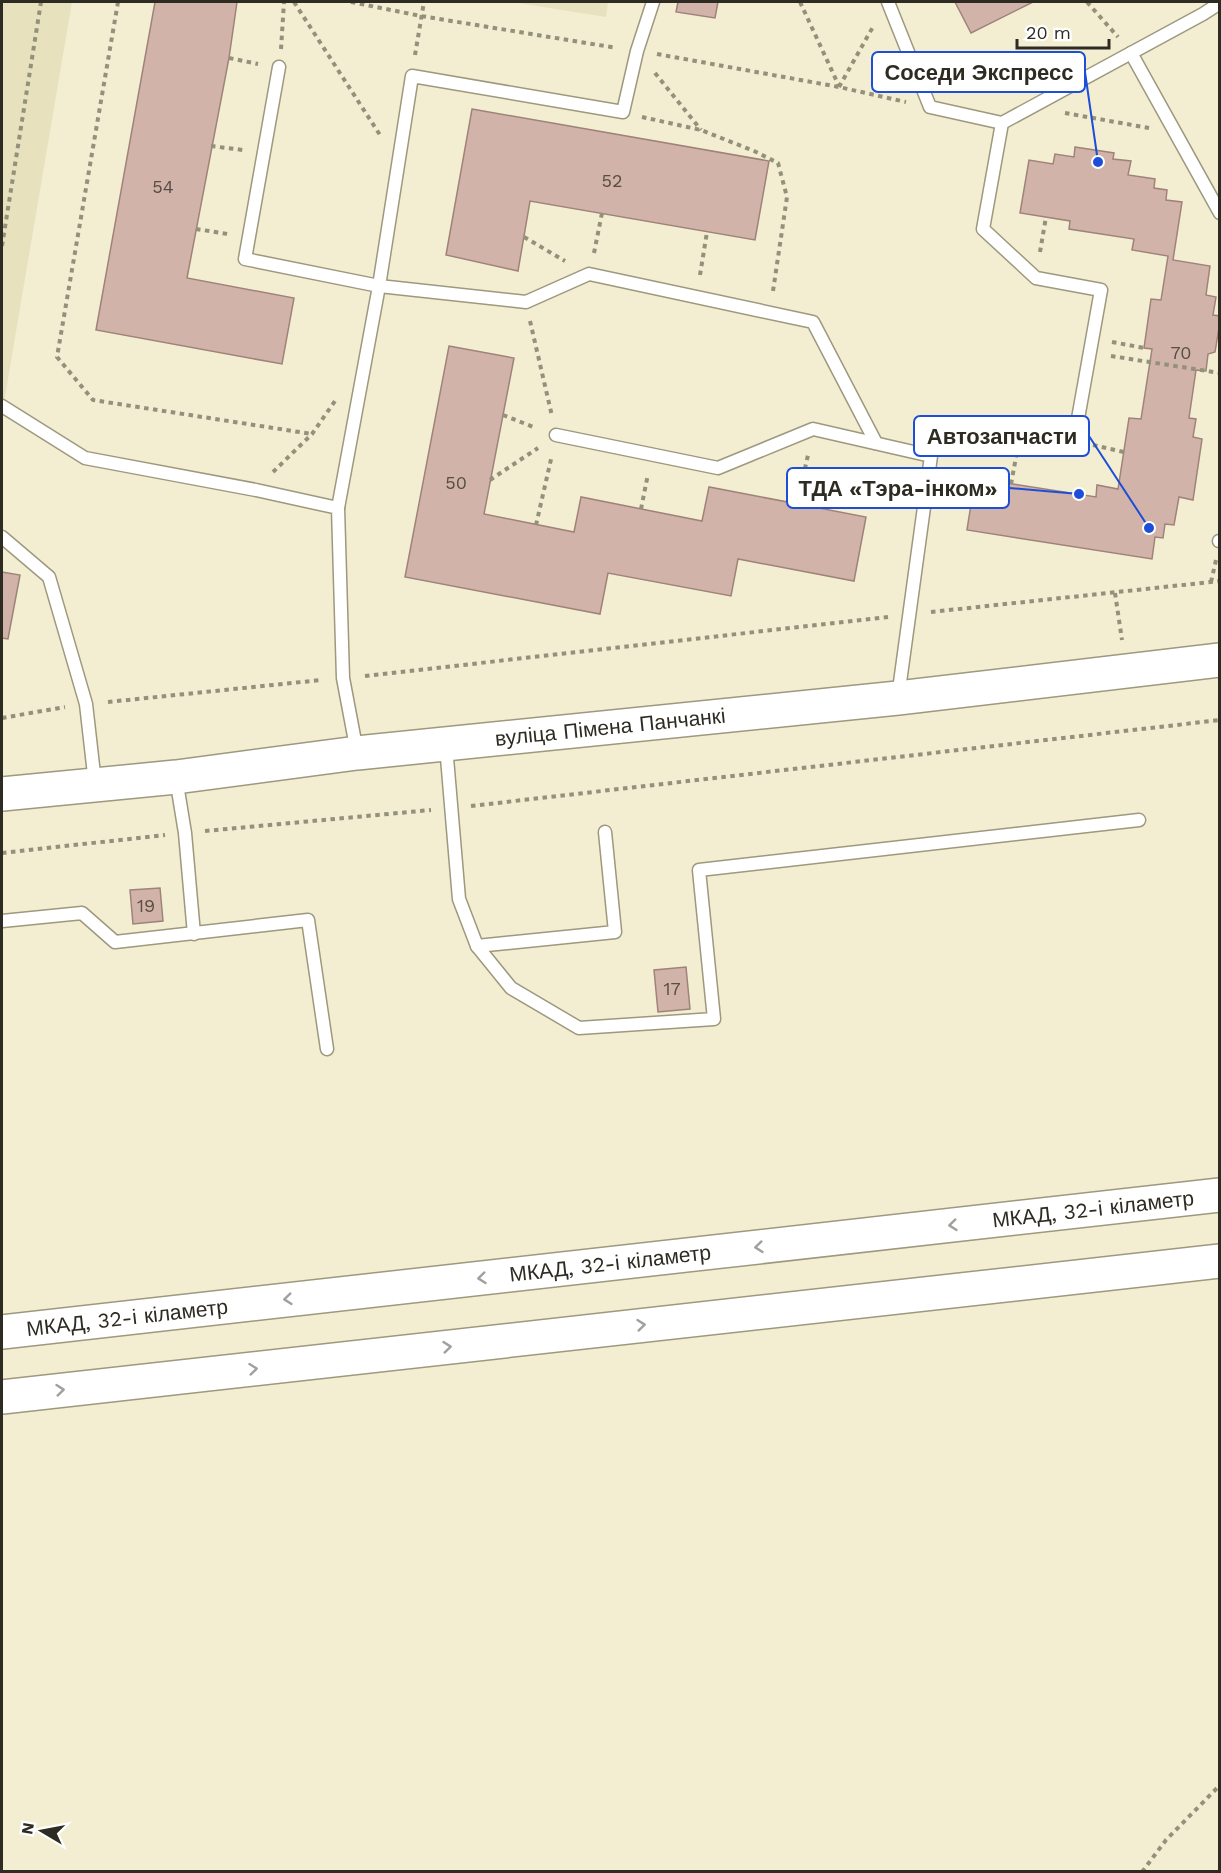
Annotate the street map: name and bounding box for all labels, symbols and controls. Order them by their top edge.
scale bar [1017,12,1108,50]
text: 20 m [1026,22,1071,43]
callout: Соседи Экспресс [872,52,1085,92]
text: Соседи Экспресс [884,60,1074,85]
house number: 52 [602,170,622,191]
house number: 54 [152,176,174,197]
house number: 70 [1171,342,1191,363]
callout: Автозапчасти [914,416,1089,456]
text: Автозапчасти [927,424,1077,449]
callout: ТДА «Тэра-інком» [787,468,1009,508]
house number: 50 [445,472,467,493]
text: ТДА «Тэра-інком» [799,476,998,501]
street label: вуліца Пімена Панчанкі [494,703,727,751]
house number: 19 [137,895,155,916]
house number: 17 [663,978,681,999]
street label: МКАД, 32-і кіламетр [991,1185,1195,1233]
one-way arrow [948,1218,957,1231]
street label: МКАД, 32-і кіламетр [508,1239,712,1287]
one-way arrow [754,1240,763,1252]
one-way arrow [477,1271,486,1283]
one-way arrow [283,1293,292,1305]
street label: МКАД, 32-і кіламетр [25,1294,229,1341]
one-way arrow [636,1320,646,1332]
one-way arrow [443,1341,452,1354]
one-way arrow [249,1363,258,1376]
one-way arrow [55,1385,64,1397]
north arrow [12,1801,72,1861]
text: N [17,1821,38,1836]

